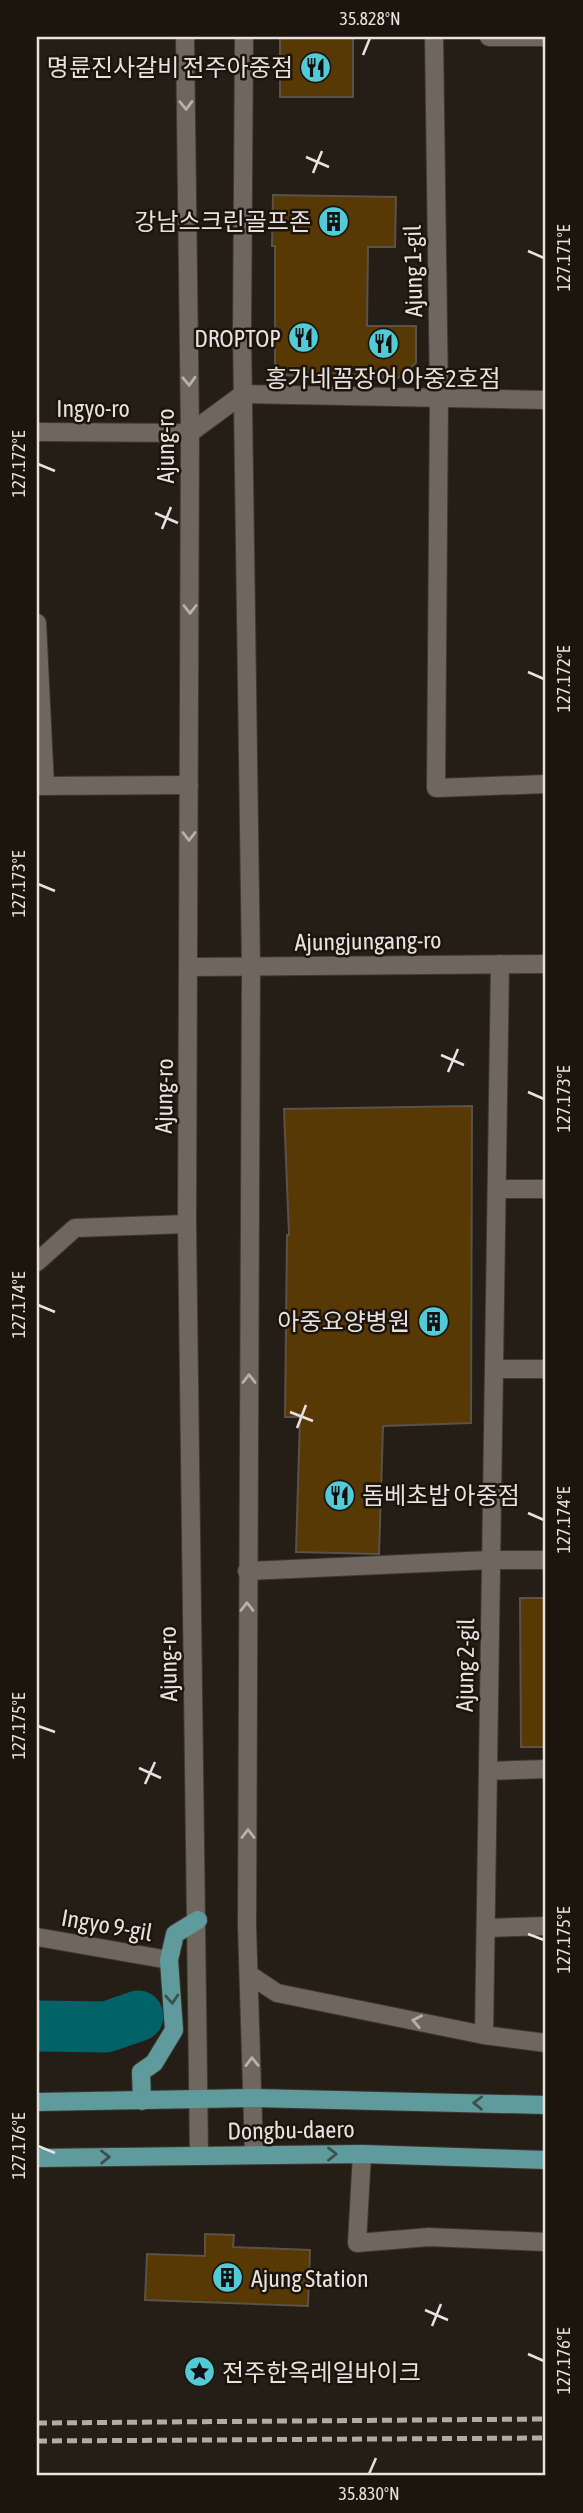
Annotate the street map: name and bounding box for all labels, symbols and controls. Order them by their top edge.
text: 35.828°N [339,8,401,29]
restaurant icon: 명륜진사갈비 전주아중점 [299,50,333,84]
place label: 명륜진사갈비 전주아중점 [47,54,293,81]
one-way arrow [178,100,194,111]
building icon: 강남스크린골프존 [317,204,351,238]
place label: 강남스크린골프존 [134,208,311,235]
street label: Ajung 1-gil [399,224,427,317]
text: 127.171°E [553,224,574,291]
restaurant icon: DROPTOP [287,321,321,355]
place label: DROPTOP [194,325,281,352]
restaurant icon: 홍가네꼼장어 아중2호점 [366,327,400,361]
place label: 홍가네꼼장어 아중2호점 [265,365,501,392]
one-way arrow [181,377,197,387]
street label: Ingyo-ro [56,395,130,422]
street label: Ajung-ro [152,408,179,484]
text: 127.172°E [8,430,29,497]
one-way arrow [182,604,197,615]
text: 127.172°E [553,645,574,712]
one-way arrow [181,832,197,842]
text: 127.173°E [8,850,29,917]
street label: Ajungjungang-ro [294,926,442,956]
street label: Ajung-ro [150,1058,178,1134]
text: 127.173°E [553,1065,574,1132]
text: 127.174°E [8,1271,29,1338]
building icon: 아중요양병원 [416,1304,450,1338]
place label: 아중요양병원 [278,1308,410,1335]
one-way arrow [241,1374,257,1384]
restaurant icon: 돔베초밥 아중점 [322,1478,356,1512]
place label: 돔베초밥 아중점 [362,1482,520,1509]
text: 127.174°E [553,1486,574,1553]
one-way arrow [239,1601,255,1612]
street label: Ajung 2-gil [451,1617,479,1712]
street label: Ajung-ro [154,1626,182,1702]
text: 127.175°E [8,1692,29,1759]
one-way arrow [240,1829,256,1839]
street label: Ingyo 9-gil [59,1904,155,1946]
text: 127.175°E [553,1906,574,1973]
one-way arrow [164,1994,179,2005]
one-way arrow [411,2015,423,2030]
one-way arrow [244,2056,260,2066]
one-way arrow [472,2096,483,2111]
text: 127.176°E [8,2112,29,2179]
street label: Dongbu-daero [227,2115,355,2145]
one-way arrow [328,2146,338,2162]
one-way arrow [100,2150,111,2165]
building icon: Ajung Station [211,2261,245,2295]
place label: Ajung Station [251,2265,369,2292]
text: 127.176°E [553,2327,574,2394]
place icon: 전주한옥레일바이크 [182,2355,216,2389]
place label: 전주한옥레일바이크 [222,2359,421,2386]
text: 35.830°N [338,2483,400,2504]

